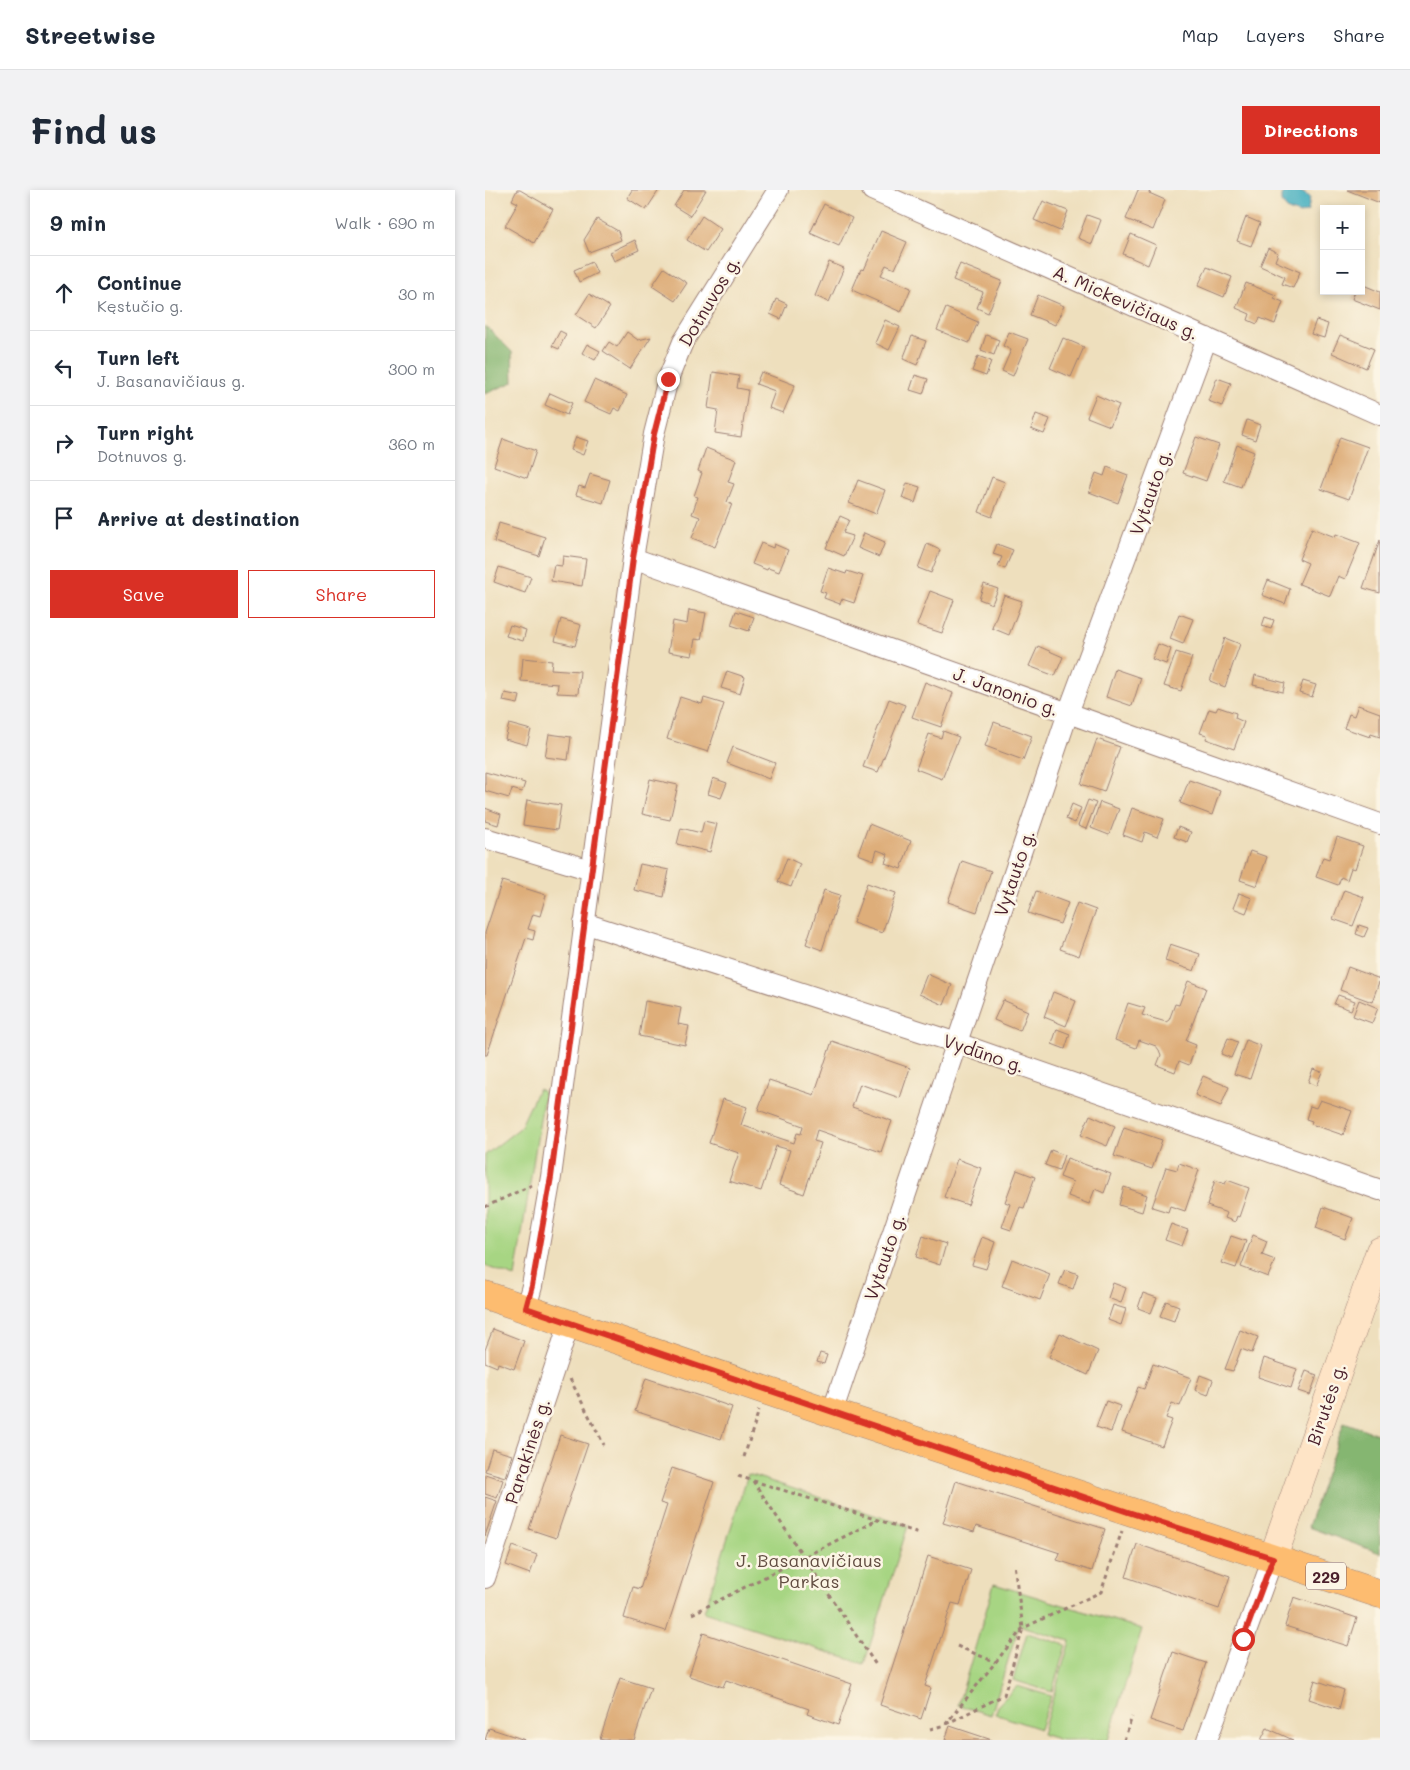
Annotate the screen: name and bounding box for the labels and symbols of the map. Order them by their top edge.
street label: Dotnuvos g. [673,251,745,351]
street label: A. Mickevičiaus g. [1049,259,1203,345]
route end [657,368,680,391]
street label: Vytauto g. [1123,446,1177,538]
street label: J. Janonio g. [950,661,1062,721]
street label: Vytauto g. [988,827,1040,919]
street label: Vydūno g. [940,1028,1028,1078]
street label: Vytauto g. [858,1211,910,1303]
street label: Birutės g. [1301,1360,1351,1448]
street label: Parakinės g. [499,1395,555,1507]
park label: J. Basanavičiaus Parkas [736,1548,882,1593]
road number: 229 [1306,1562,1346,1590]
route start [1232,1628,1255,1651]

